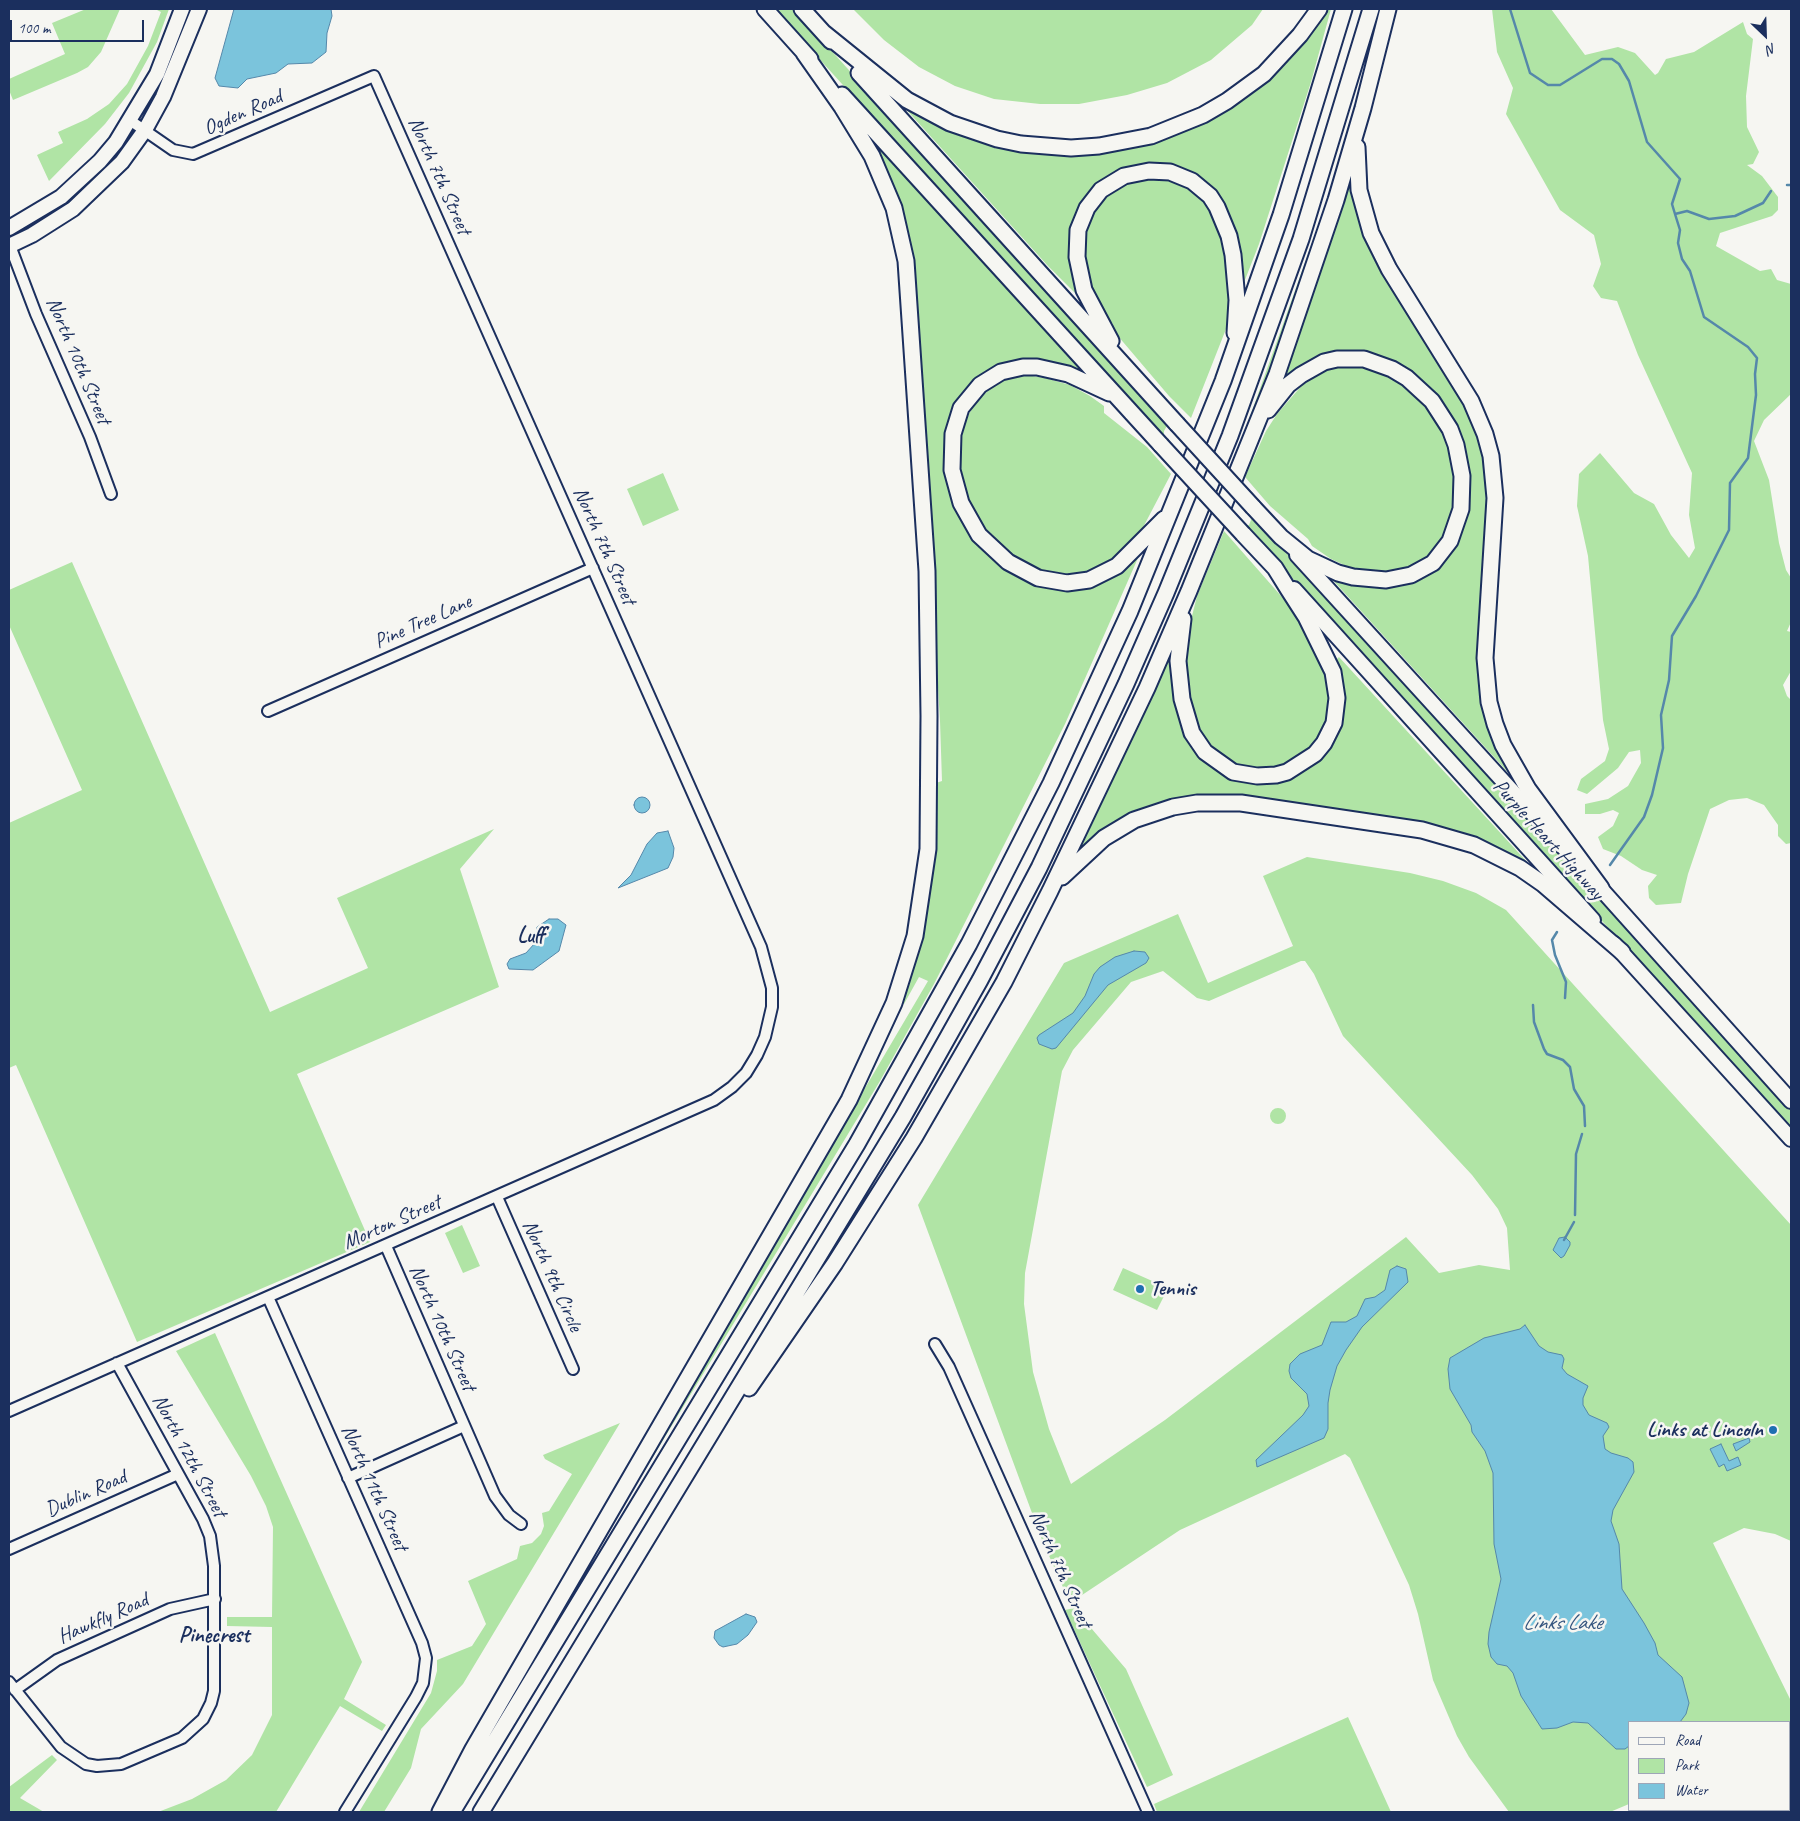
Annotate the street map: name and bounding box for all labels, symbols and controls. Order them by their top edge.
scale bar [12,10,146,42]
north arrow [1740,10,1790,60]
text: 100 m [18,19,50,38]
text: N [1764,40,1779,59]
street label: Ogden Road [200,85,286,141]
street label: North 7th Street [402,113,476,239]
street label: North 10th Street [40,294,116,428]
street label: North 7th Street [567,483,641,609]
street label: Pine Tree Lane [370,589,476,655]
street label: Purple Heart Highway [1487,774,1609,906]
district label: Luff [517,923,545,949]
street label: Morton Street [339,1190,445,1256]
street label: North 9th Circle [516,1216,588,1336]
street label: North 10th Street [403,1261,481,1395]
place label: Tennis [1150,1276,1195,1302]
marker: Tennis [1134,1283,1146,1295]
street label: North 12th Street [146,1390,232,1522]
place label: Links at Lincoln [1647,1417,1763,1443]
street label: North 11th Street [335,1421,413,1555]
marker: Links at Lincoln [1767,1424,1779,1436]
street label: Dublin Road [42,1465,130,1523]
street label: North 7th Street [1023,1506,1097,1632]
street label: Hawkfly Road [54,1588,152,1650]
water label: Links Lake [1523,1610,1601,1636]
district label: Pinecrest [179,1623,249,1649]
legend [1628,1721,1790,1811]
text: Road [1675,1731,1700,1750]
text: Park [1675,1756,1699,1775]
text: Water [1675,1781,1708,1800]

